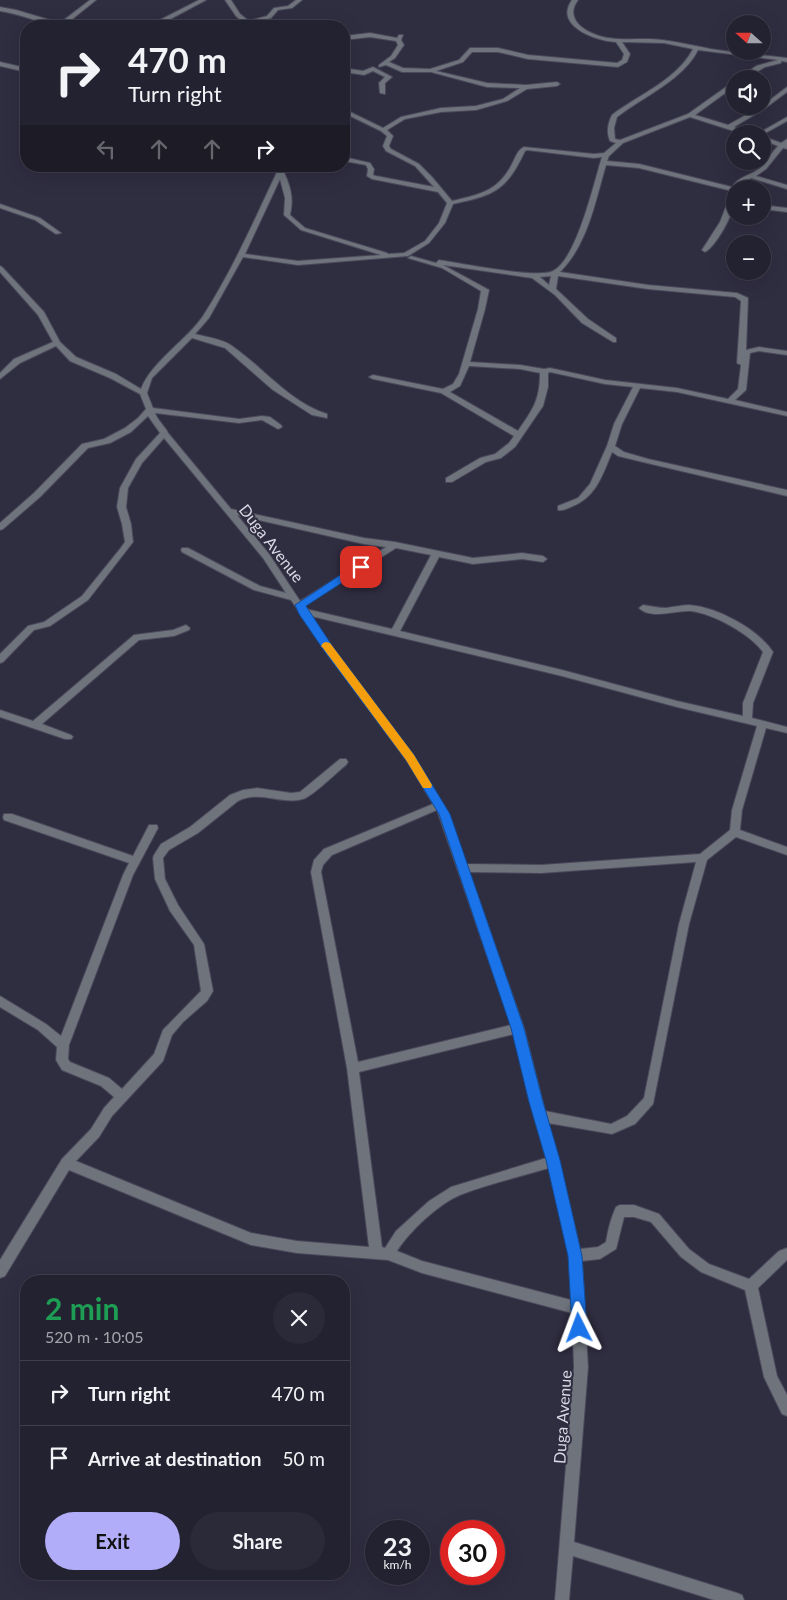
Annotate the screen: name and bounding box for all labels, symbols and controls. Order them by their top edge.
north arrow [726,15,771,60]
map controls [726,15,771,280]
text: 470 m [128,38,227,80]
icon: right [45,40,110,105]
button: sound [726,70,771,115]
text: Turn right [128,80,222,107]
button: search [726,125,771,170]
icon: left [92,135,120,163]
icon: ahead [145,135,173,163]
icon: ahead [198,135,226,163]
icon: right [251,135,279,163]
button: + [726,180,771,225]
button: − [726,235,771,280]
street label: Duga Avenue [236,500,308,586]
pin [340,546,382,588]
icon: arrive [347,553,375,581]
text: 2 min [45,1290,119,1326]
button: close [273,1292,325,1344]
position arrow [552,1301,604,1353]
text: 520 m · 10:05 [45,1327,144,1346]
street label: Duga Avenue [549,1370,575,1464]
icon: right [45,1379,73,1407]
text: Turn right [88,1382,170,1405]
text: 470 m [271,1382,325,1405]
icon: arrive [45,1444,73,1472]
text: Arrive at destination [88,1447,261,1470]
text: 50 m [282,1447,325,1470]
button: Exit [45,1512,180,1570]
button: Share [190,1512,325,1570]
speed limit sign: 30 [440,1520,505,1585]
text: 23 [383,1531,412,1561]
text: km/h [383,1557,412,1572]

